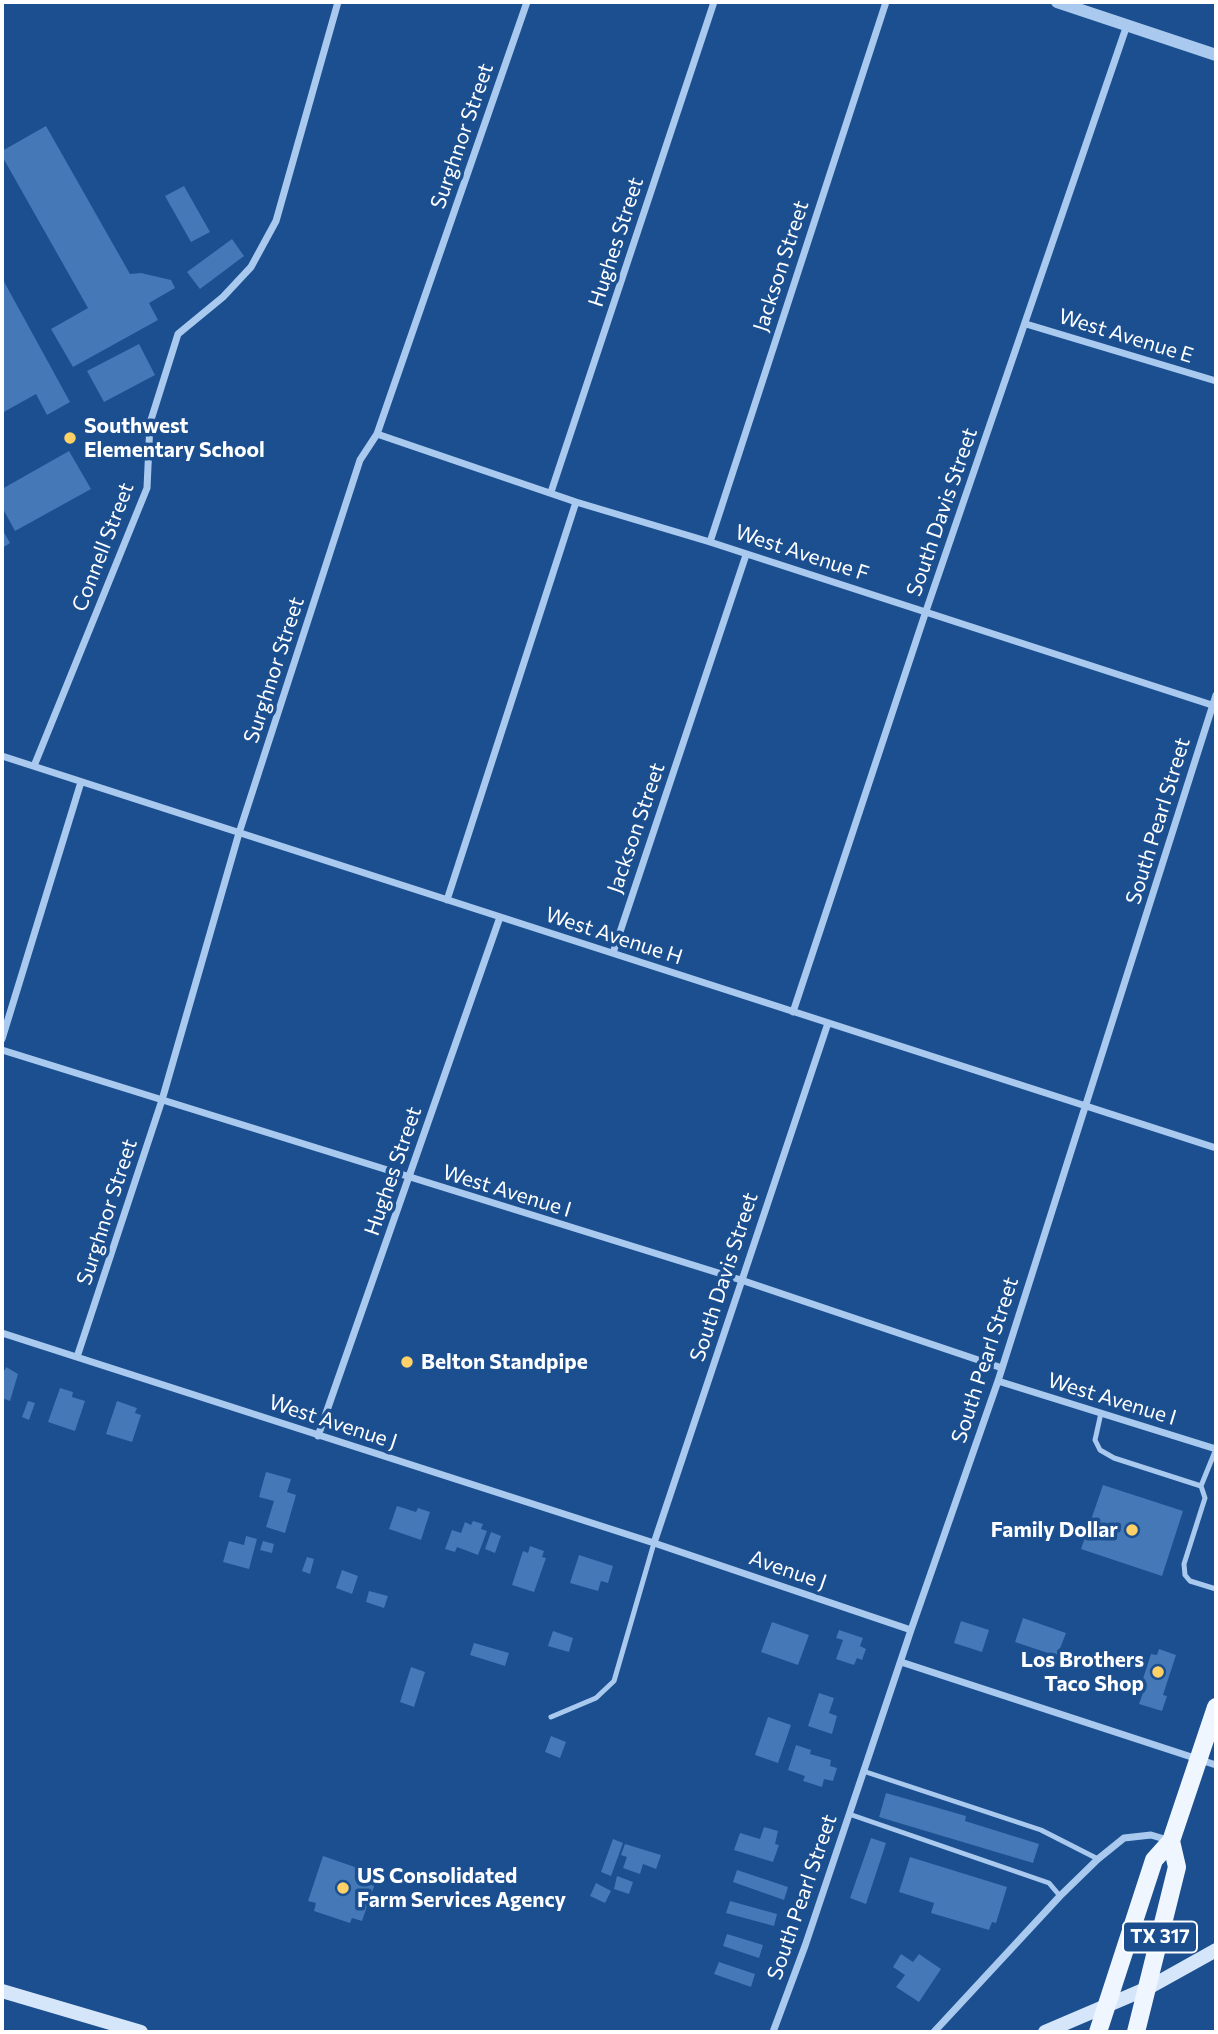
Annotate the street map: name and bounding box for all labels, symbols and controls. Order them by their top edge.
street label: Surghnor Street [425,60,499,212]
street label: Hughes Street [583,174,649,310]
street label: Jackson Street [748,197,814,335]
street label: West Avenue E [1056,304,1196,368]
place label: Southwest Elementary School [84,413,265,463]
street label: South Davis Street [901,424,983,600]
marker: Southwest Elementary School [62,430,78,446]
street label: Connell Street [67,479,139,615]
street label: West Avenue F [732,520,872,586]
street label: Surghnor Street [239,594,309,746]
street label: South Pearl Street [1121,734,1195,908]
street label: Jackson Street [602,759,670,897]
street label: West Avenue H [542,902,686,970]
street label: Hughes Street [359,1103,427,1239]
street label: Surghnor Street [72,1136,142,1288]
street label: West Avenue I [440,1160,574,1222]
street label: South Davis Street [685,1189,763,1365]
street label: South Pearl Street [946,1274,1024,1446]
place label: Belton Standpipe [421,1349,588,1375]
marker: Belton Standpipe [399,1354,415,1370]
street label: West Avenue I [1045,1368,1179,1430]
street label: West Avenue J [266,1389,400,1455]
place label: Family Dollar [991,1517,1118,1543]
marker: Family Dollar [1124,1522,1140,1538]
street label: Avenue J [746,1545,830,1595]
place label: Los Brothers Taco Shop [1021,1647,1144,1697]
marker: Los Brothers Taco Shop [1150,1664,1166,1680]
street label: South Pearl Street [762,1811,842,1983]
place label: US Consolidated Farm Services Agency [357,1863,566,1913]
marker: US Consolidated Farm Services Agency [335,1880,351,1896]
road number: TX 317 [1123,1922,1197,1952]

